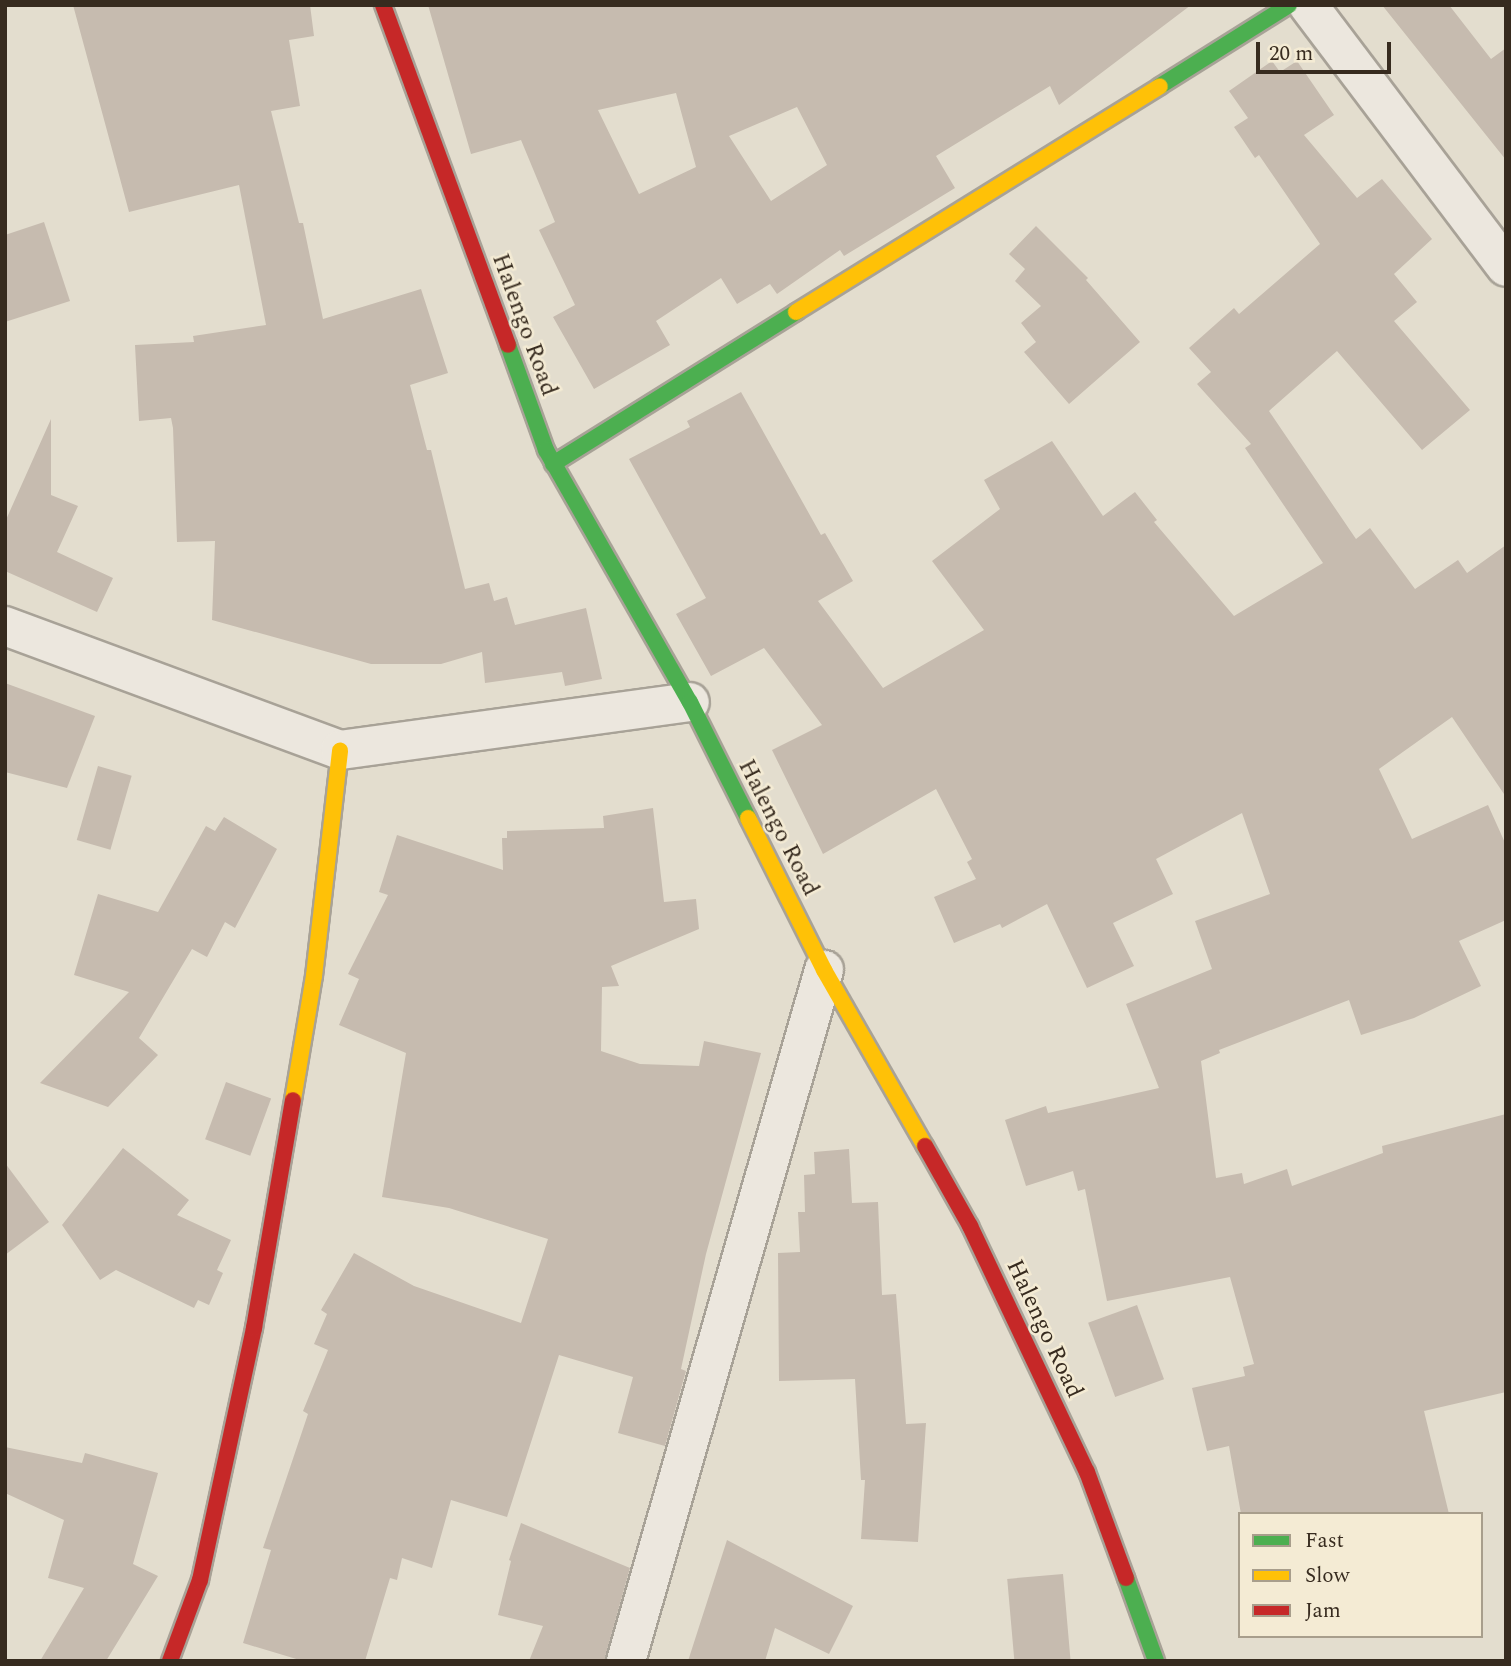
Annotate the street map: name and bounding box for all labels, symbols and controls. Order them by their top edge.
scale bar [1259,28,1394,72]
text: 20 m [1269,38,1313,70]
street label: Halengo Road [485,250,563,400]
street label: Halengo Road [731,755,825,901]
street label: Halengo Road [999,1255,1089,1403]
legend [1238,1512,1483,1638]
text: Fast [1305,1525,1344,1557]
text: Slow [1305,1560,1349,1592]
text: Jam [1305,1595,1341,1627]

